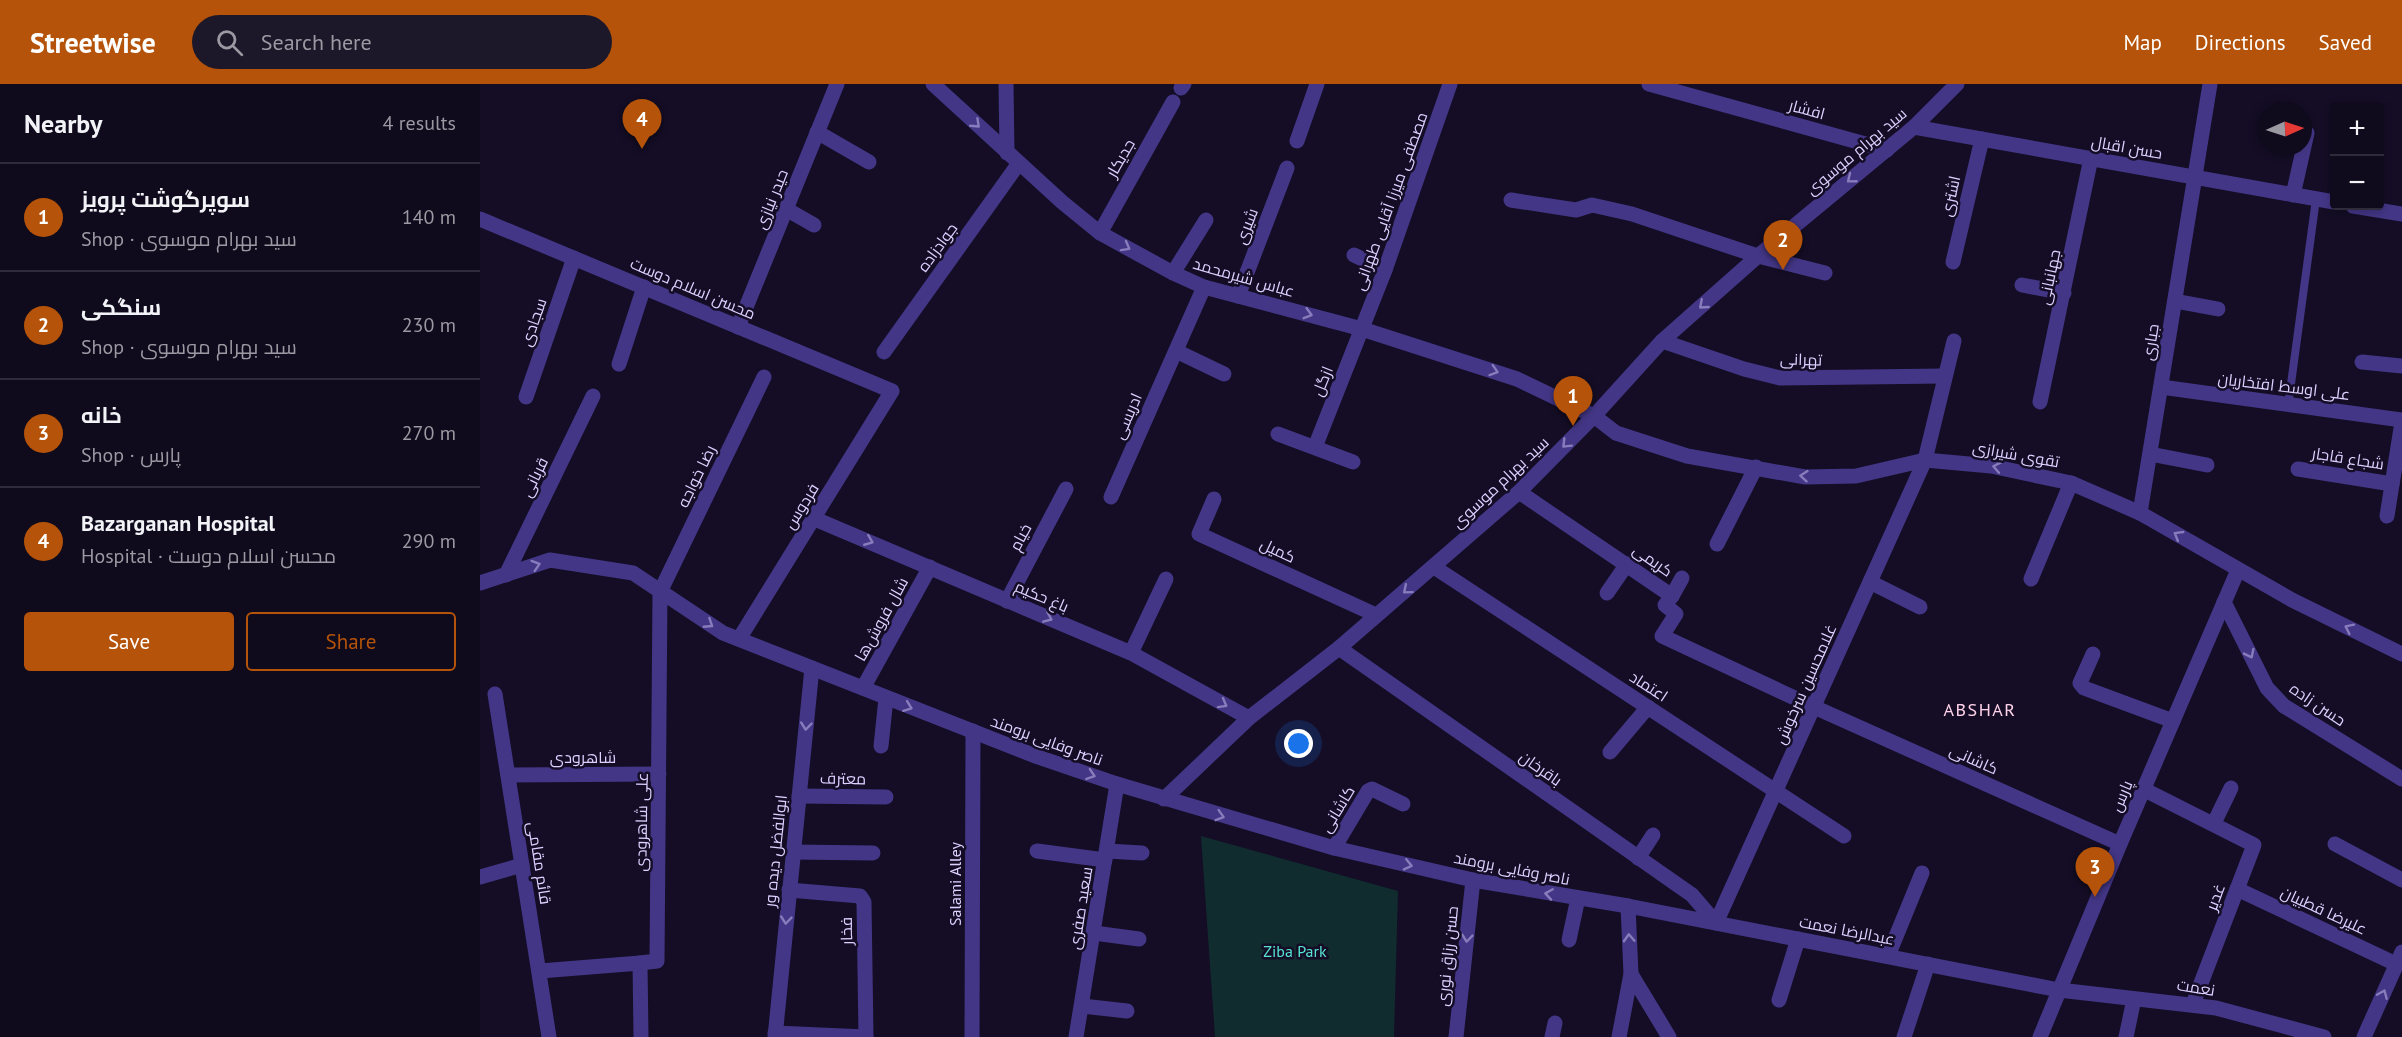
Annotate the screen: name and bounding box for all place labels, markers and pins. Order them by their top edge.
pin: 4 [622,100,662,149]
pin: 2 [1764,220,1802,270]
pin: 1 [1554,376,1592,426]
pin: 3 [2076,848,2114,897]

